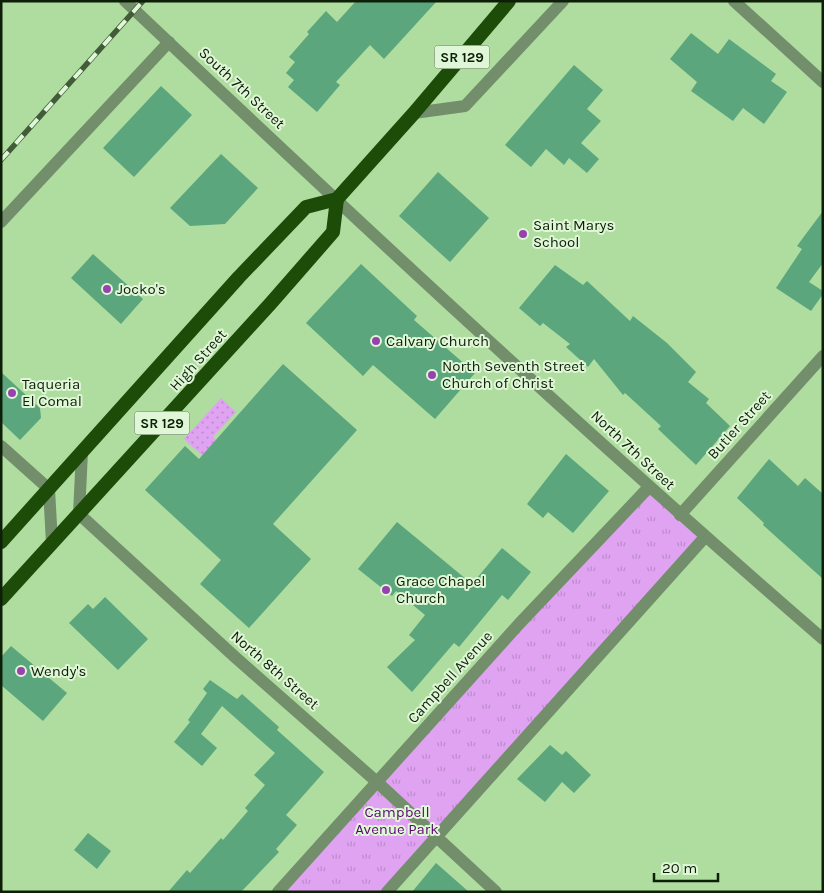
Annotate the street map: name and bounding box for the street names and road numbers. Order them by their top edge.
street label: South 7th Street [195,44,289,133]
road number: SR 129 [434,46,490,68]
street label: High Street [166,325,231,395]
street label: Butler Street [704,387,775,463]
street label: North 7th Street [587,406,679,494]
road number: SR 129 [134,412,190,434]
street label: North 8th Street [227,627,323,713]
street label: Campbell Avenue [404,627,496,727]

